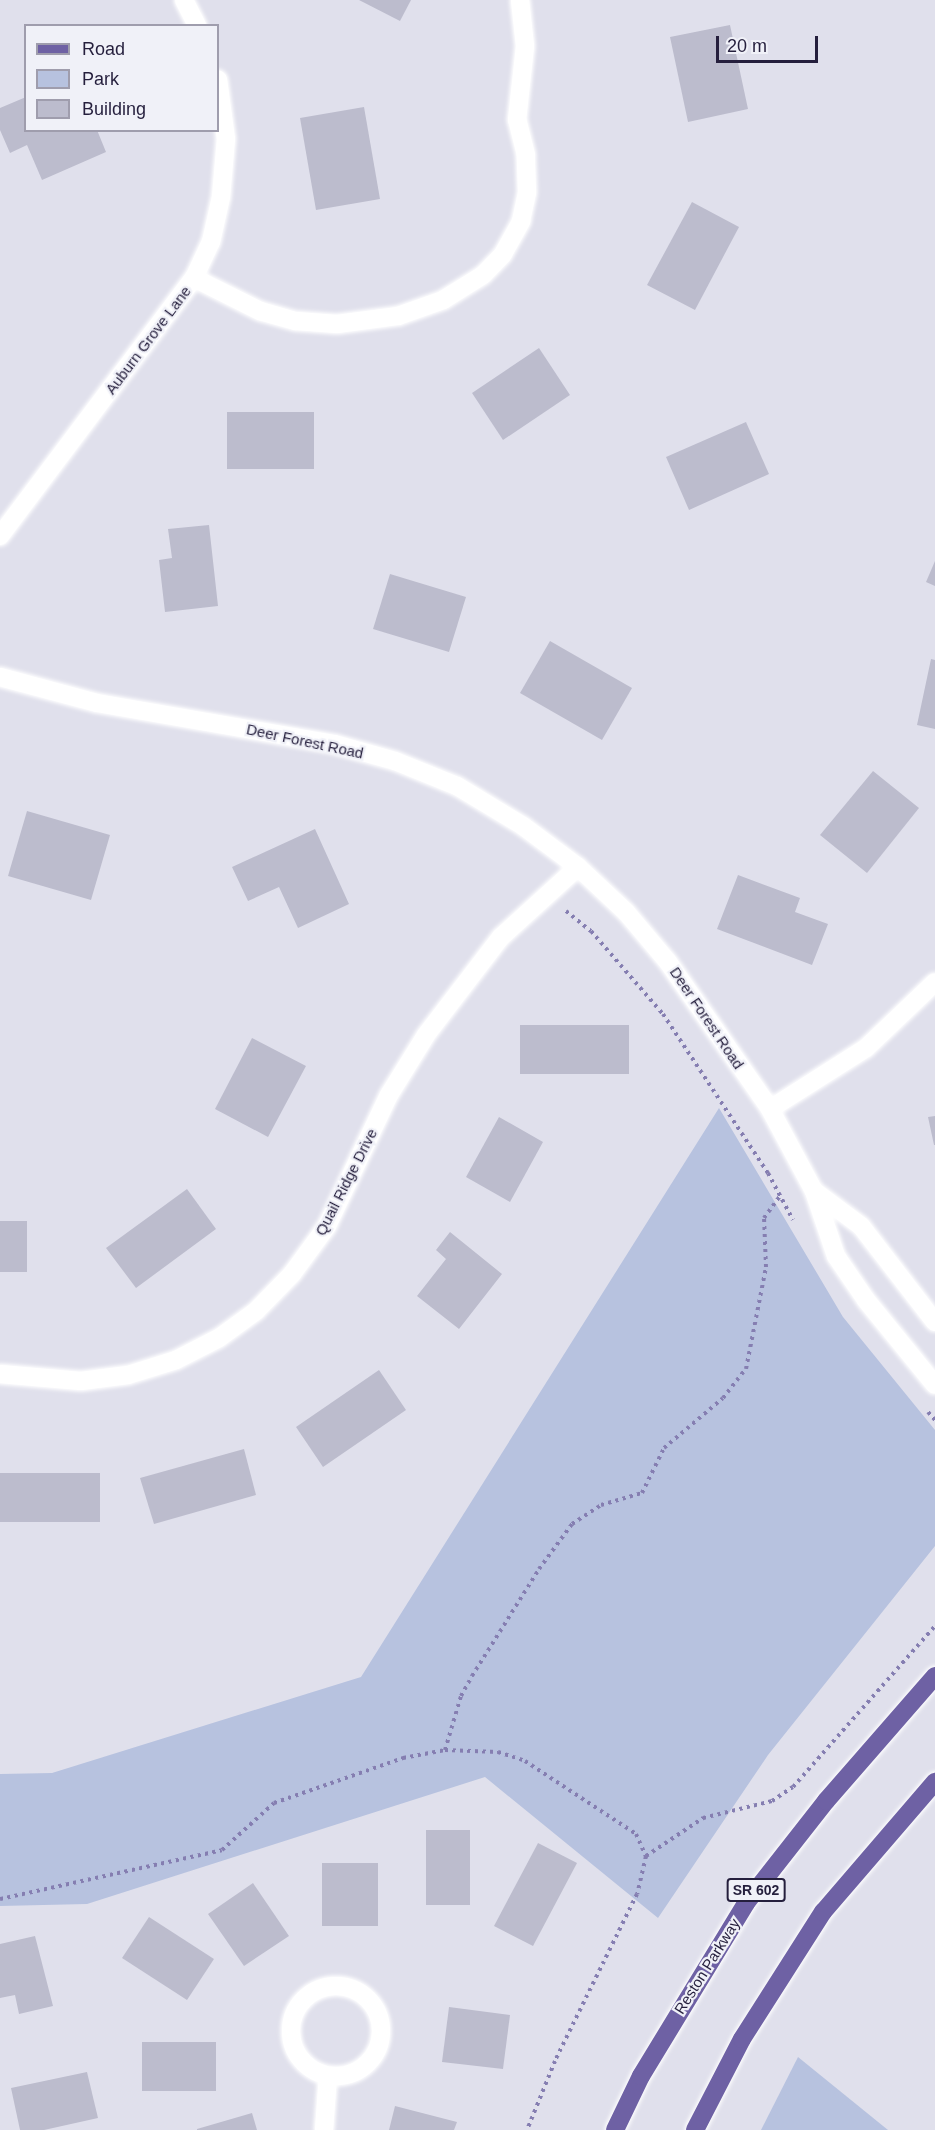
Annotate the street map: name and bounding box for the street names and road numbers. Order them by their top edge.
street label: Auburn Grove Lane [101,282,195,398]
street label: Deer Forest Road [245,720,365,762]
street label: Deer Forest Road [666,964,748,1072]
street label: Quail Ridge Drive [311,1126,381,1238]
road number: SR 602 [726,1879,786,1901]
street label: Reston Parkway [670,1915,744,2017]

